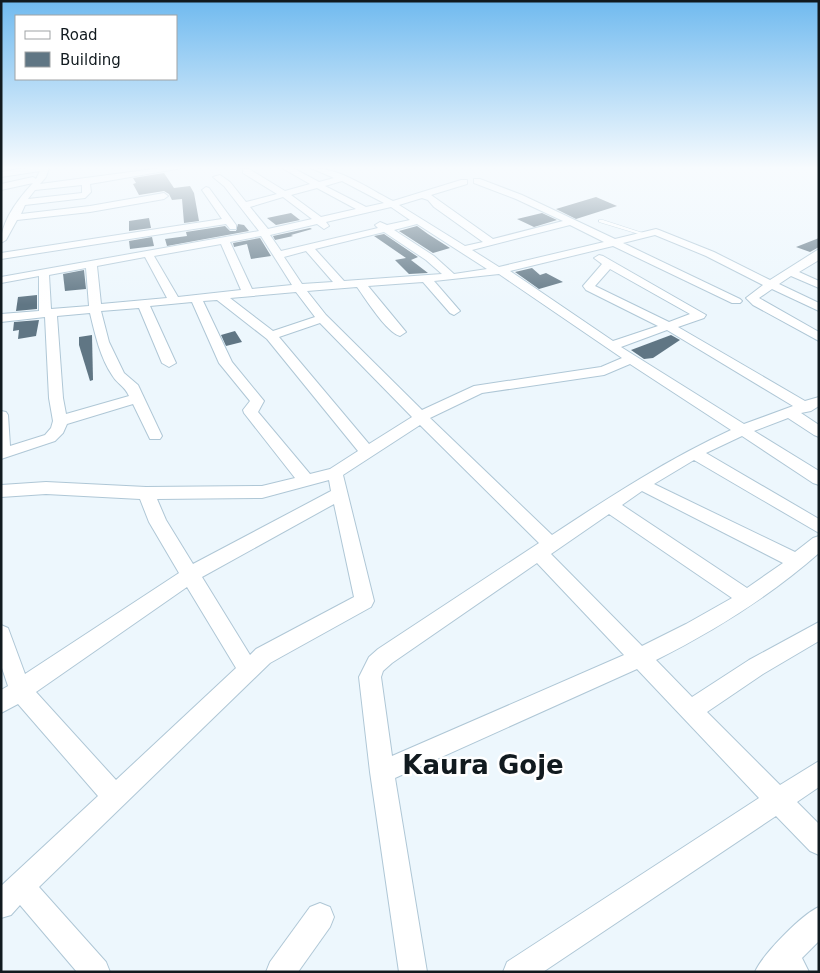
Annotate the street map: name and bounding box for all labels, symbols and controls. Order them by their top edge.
legend [15,15,178,80]
text: Road [60,26,98,44]
text: Building [60,51,121,69]
district label: Kaura Goje [402,750,564,780]

